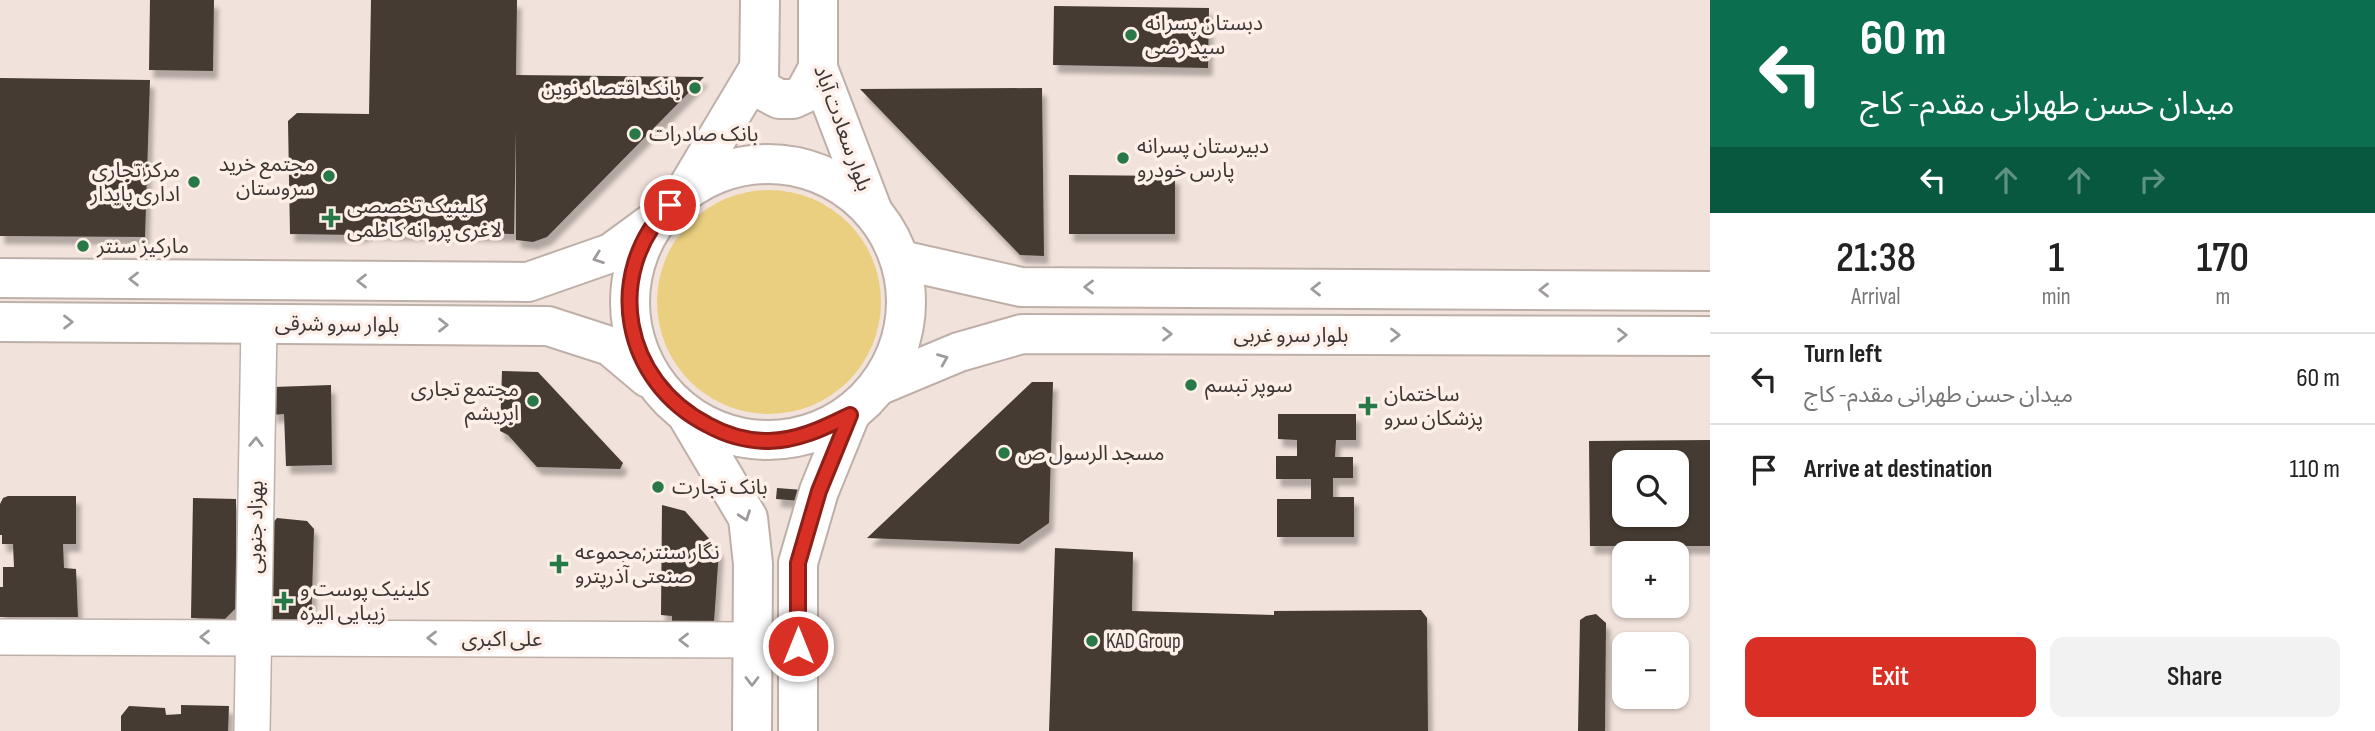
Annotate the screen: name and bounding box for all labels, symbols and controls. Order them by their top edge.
text: 60 m [1860,10,1947,69]
place label: دبستان پسرانه سید رضی [1145,11,1263,60]
marker: دبستان پسرانه سید رضی [1123,27,1139,43]
icon: left [1745,28,1836,119]
street label: بلوار سعادت آباد [808,62,877,195]
place label: بانک اقتصاد نوین [541,76,681,101]
marker: بانک اقتصاد نوین [687,80,703,96]
text: میدان حسن طهرانی مقدم- کاج [1860,85,2234,124]
place label: بانک صادرات [649,122,758,147]
marker: بانک صادرات [627,126,643,142]
place label: دبیرستان پسرانه پارس خودرو [1137,134,1269,183]
marker: دبیرستان پسرانه پارس خودرو [1115,150,1131,166]
place label: مجتمع خرید سروستان [219,152,315,201]
place label: مرکز تجاری اداری پایدار [89,158,180,207]
icon: left [1914,161,1952,199]
icon: ahead [1987,161,2025,199]
icon: ahead [2060,161,2098,199]
icon: right [2133,161,2171,199]
marker: مجتمع خرید سروستان [321,168,337,184]
marker: مرکز تجاری اداری پایدار [186,174,202,190]
pin [640,175,700,235]
icon: arrive [651,186,689,224]
place label: کلینیک تخصصی لاغری پروانه کاظمی [347,194,502,243]
marker: کلینیک تخصصی لاغری پروانه کاظمی [321,208,341,228]
text: 21:38 [1836,233,1916,284]
text: 1 [2048,233,2064,284]
text: 170 [2197,233,2249,284]
place label: مارکیز سنتر [96,234,189,259]
marker: مارکیز سنتر [75,238,91,254]
one-way arrow [592,250,604,264]
one-way arrow [128,271,139,287]
one-way arrow [356,273,366,289]
one-way arrow [1083,279,1094,295]
one-way arrow [1311,281,1321,297]
one-way arrow [1538,282,1549,298]
text: Arrival [1851,283,1901,311]
text: min [2042,283,2071,311]
text: m [2215,283,2230,311]
street label: بلوار سرو شرقی [275,311,399,338]
one-way arrow [63,314,74,330]
one-way arrow [437,318,448,333]
street label: بلوار سرو غربی [1234,323,1348,348]
one-way arrow [1162,326,1173,342]
one-way arrow [1390,327,1400,343]
one-way arrow [1617,327,1628,343]
text: Turn left [1804,339,1882,370]
one-way arrow [936,353,949,367]
icon: left [1745,360,1783,398]
text: 60 m [2296,363,2340,394]
place label: سوپر تبسم [1205,373,1292,400]
place label: مجتمع تجاری ابریشم [411,377,519,428]
marker: سوپر تبسم [1183,377,1199,393]
text: میدان حسن طهرانی مقدم- کاج [1804,381,2073,409]
place label: ساختمان پزشکان سرو [1384,382,1483,431]
marker: مجتمع تجاری ابریشم [525,393,541,409]
marker: ساختمان پزشکان سرو [1358,396,1378,416]
one-way arrow [249,437,264,448]
place label: مسجد الرسول ص [1018,441,1165,466]
marker: مسجد الرسول ص [996,445,1012,461]
map controls [1612,450,1689,709]
button: search [1612,450,1689,527]
icon: arrive [1745,451,1783,489]
text: Arrive at destination [1804,454,1992,485]
text: 110 m [2289,454,2340,485]
place label: بانک تجارت [672,475,768,500]
marker: بانک تجارت [650,479,666,495]
street label: بهزاد جنوبی [242,480,269,574]
one-way arrow [737,509,751,522]
place label: نگار سنتر;مجموعه صنعتی آذرپترو [575,540,720,589]
button: + [1612,541,1689,618]
marker: نگار سنتر;مجموعه صنعتی آذرپترو [549,554,569,574]
place label: کلینیک پوست و زیبایی الیزه [300,577,430,626]
marker: کلینیک پوست و زیبایی الیزه [274,591,294,611]
position arrow [761,609,835,683]
street label: علی اکبری [462,627,542,652]
one-way arrow [199,629,209,645]
place label: KAD Group [1106,629,1181,654]
one-way arrow [426,630,437,646]
one-way arrow [678,632,689,647]
button: − [1612,632,1689,709]
marker: KAD Group [1084,633,1100,649]
button: Exit [1745,637,2036,717]
button: Share [2050,637,2340,717]
one-way arrow [744,676,760,687]

